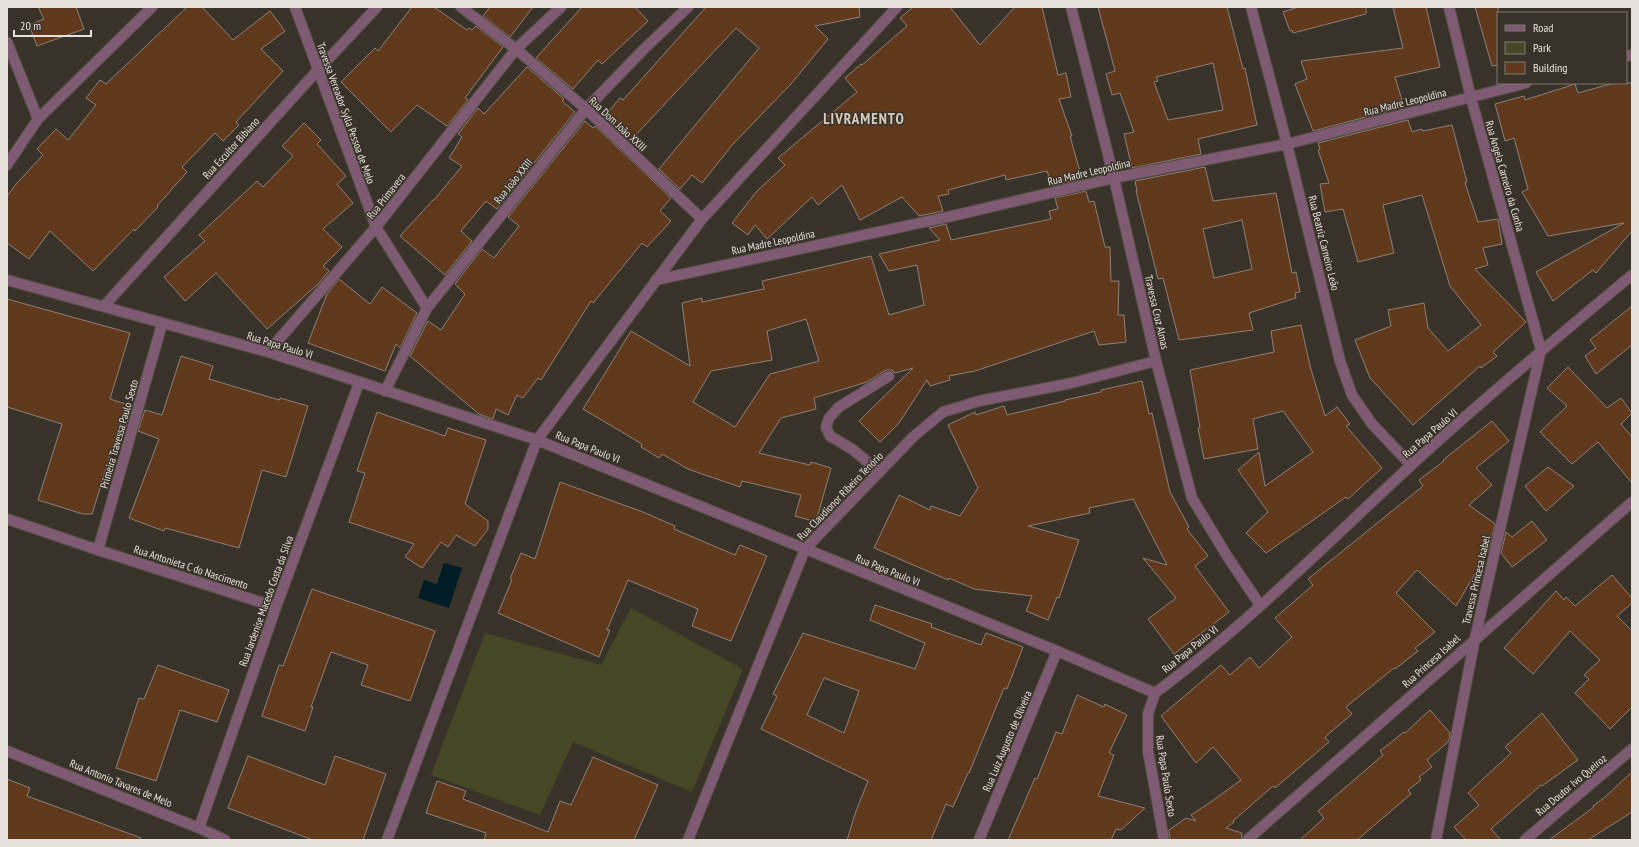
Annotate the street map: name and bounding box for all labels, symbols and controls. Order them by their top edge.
scale bar [14,12,91,38]
legend [1497,12,1627,84]
text: 20 m [20,18,41,33]
text: Road [1533,20,1553,35]
street label: Travessa Vereador Sylla Pessoa de Melo [314,40,378,186]
text: Park [1533,40,1551,55]
text: Building [1533,60,1568,75]
street label: Rua Madre Leopoldina [1362,85,1448,119]
street label: Rua Dom João XXIII [586,94,650,154]
district label: LIVRAMENTO [823,109,905,128]
street label: Rua Escultor Bibiano [200,114,263,182]
street label: Rua Angela Carneiro da Cunha [1482,119,1528,233]
street label: Rua João XXIII [491,156,535,206]
street label: Rua Madre Leopoldina [1046,156,1132,188]
street label: Rua Primavera [364,170,408,222]
street label: Rua Beatriz Carneiro Leão [1305,194,1343,292]
street label: Rua Madre Leopoldina [730,226,816,258]
street label: Travessa Cruz Almas [1142,273,1172,351]
street label: Rua Papa Paulo VI [245,328,315,362]
street label: Primeira Travessa Paulo Sexto [97,378,141,490]
street label: Rua Papa Paulo VI [1400,405,1460,461]
street label: Rua Papa Paulo VI [554,428,622,466]
street label: Rua Claudionor Ribeiro Tenório [794,449,886,543]
street label: Rua Jardenise Macedo Costa da Silva [236,534,296,668]
street label: Travessa Princesa Isabel [1459,534,1493,626]
street label: Rua Antonieta C do Nascimento [132,542,250,592]
street label: Rua Papa Paulo VI [854,551,922,589]
street label: Rua Papa Paulo VI [1159,622,1221,676]
street label: Rua Princesa Isabel [1399,631,1463,691]
street label: Rua Luiz Augusto de Oliveira [979,688,1035,794]
street label: Rua Papa Paulo Sexto [1153,734,1179,818]
street label: Rua Doutor Ivo Queiroz [1533,751,1609,819]
street label: Rua Antonio Tavares de Melo [68,756,175,810]

